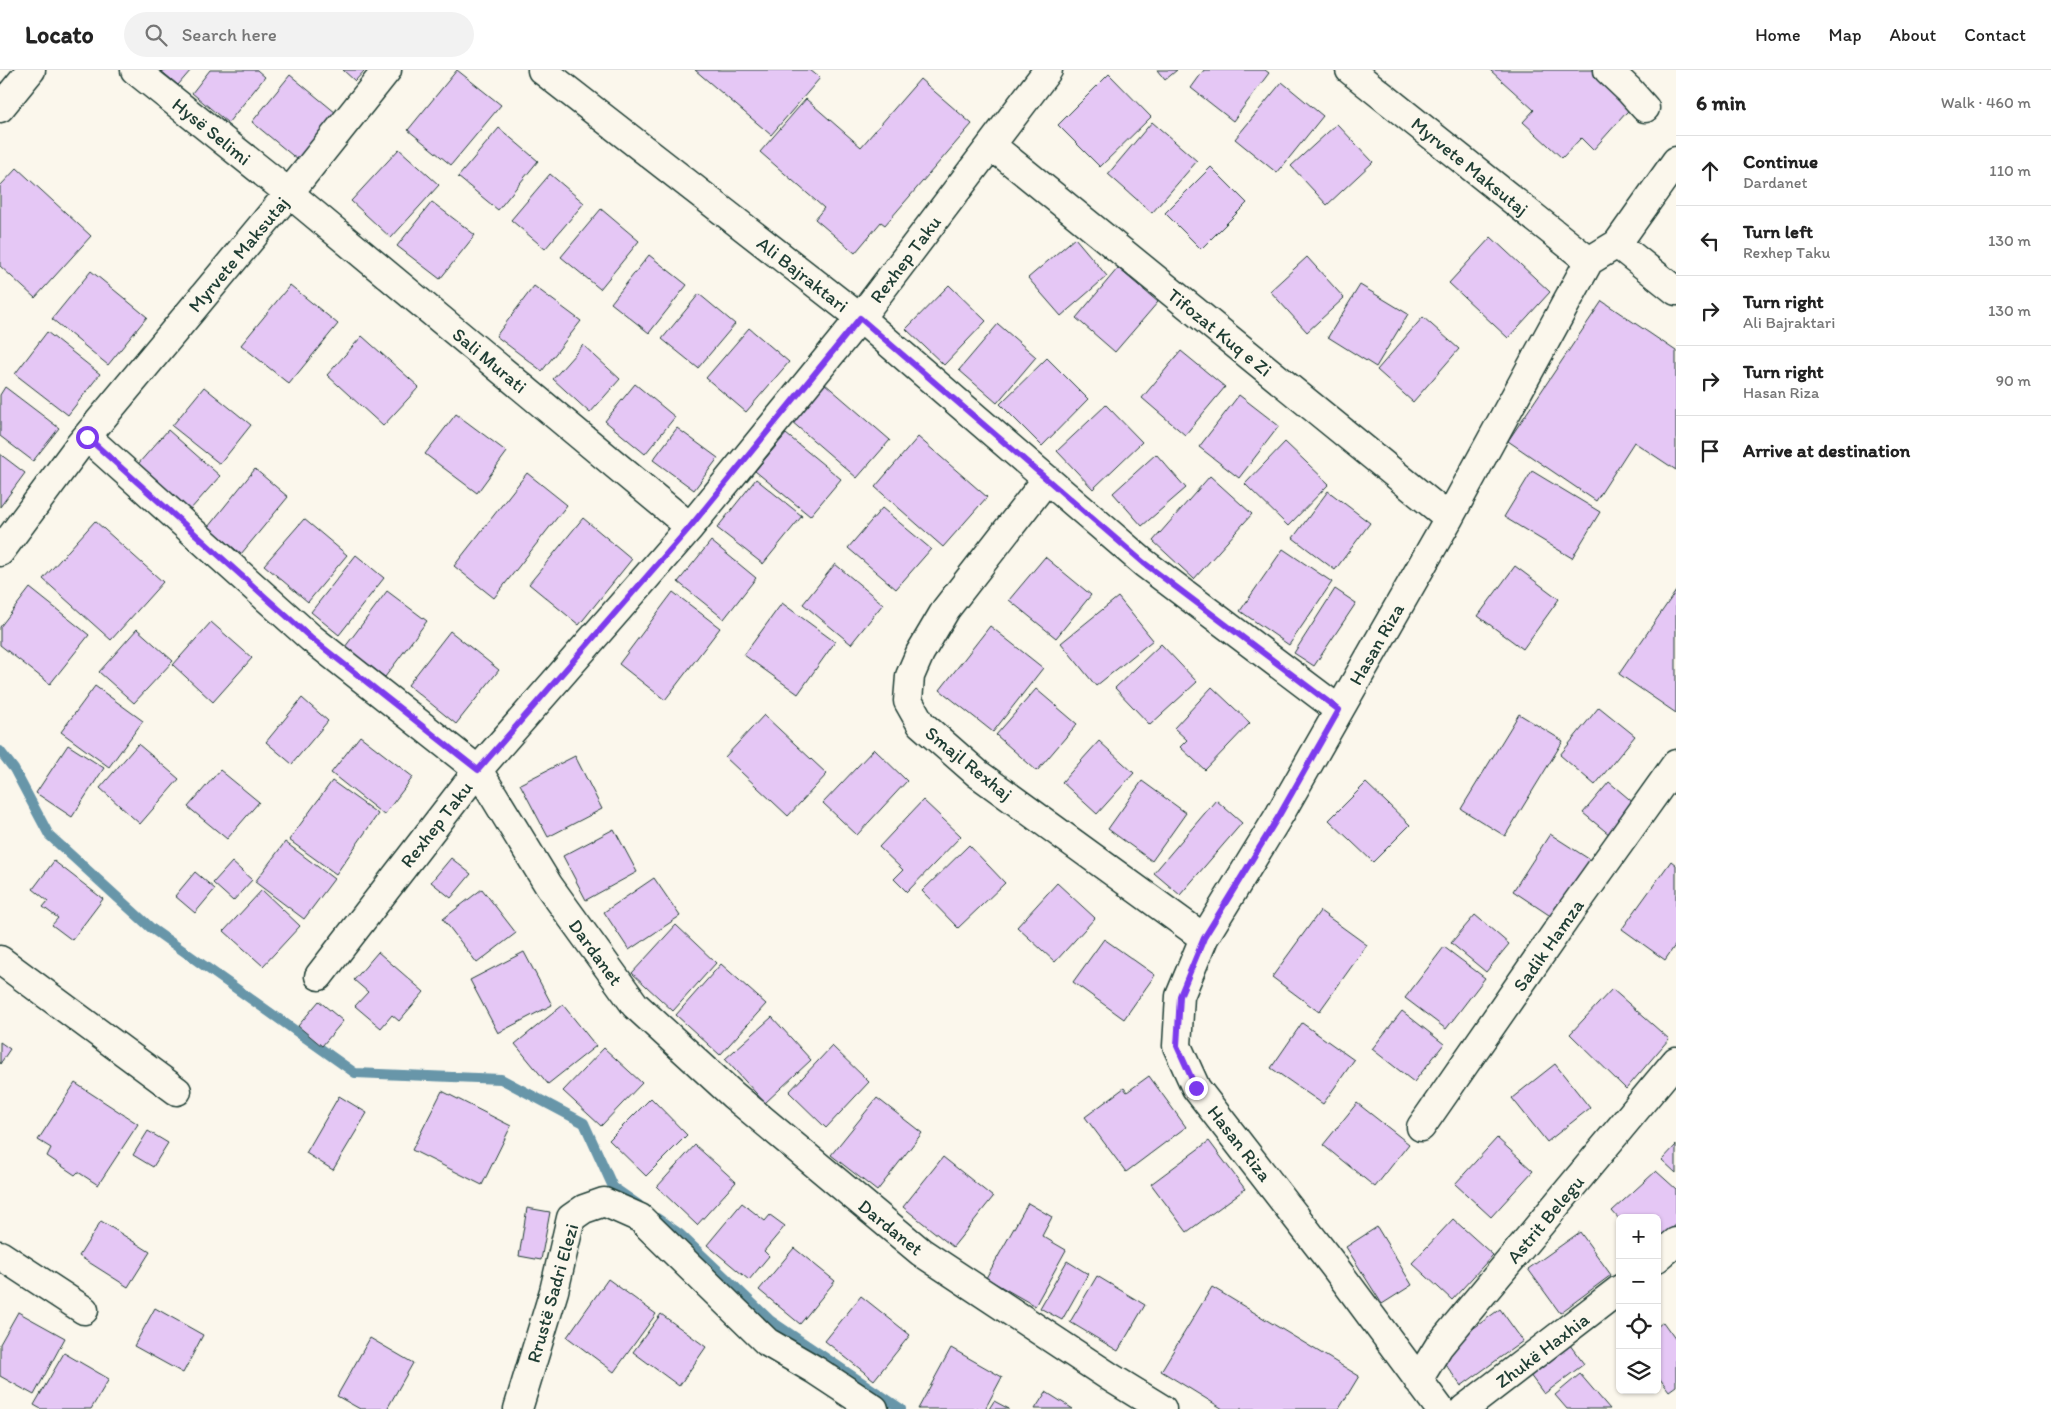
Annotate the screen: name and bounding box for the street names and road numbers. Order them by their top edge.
street label: Hysë Selimi [168,93,256,170]
street label: Myrvete Maksutaj [1406,112,1533,221]
street label: Myrvete Maksutaj [183,192,293,317]
street label: Rexhep Taku [865,211,946,308]
street label: Ali Bajraktari [752,232,853,317]
street label: Tifozat Kuq e Zi [1163,283,1277,381]
street label: Sali Murati [448,323,532,398]
street label: Hasan Riza [1344,599,1409,689]
street label: Smajl Rexhaj [921,721,1017,805]
street label: Rexhep Taku [395,776,478,872]
street label: Sadik Hamza [1508,895,1589,996]
street label: Dardanet [564,915,627,990]
street label: Hasan Riza [1203,1101,1277,1186]
street label: Astrit Belegu [1502,1170,1589,1268]
street label: Dardanet [854,1194,928,1260]
street label: Rrustë Sadri Elezi [522,1221,583,1365]
street label: Zhukë Haxhia [1491,1308,1594,1393]

